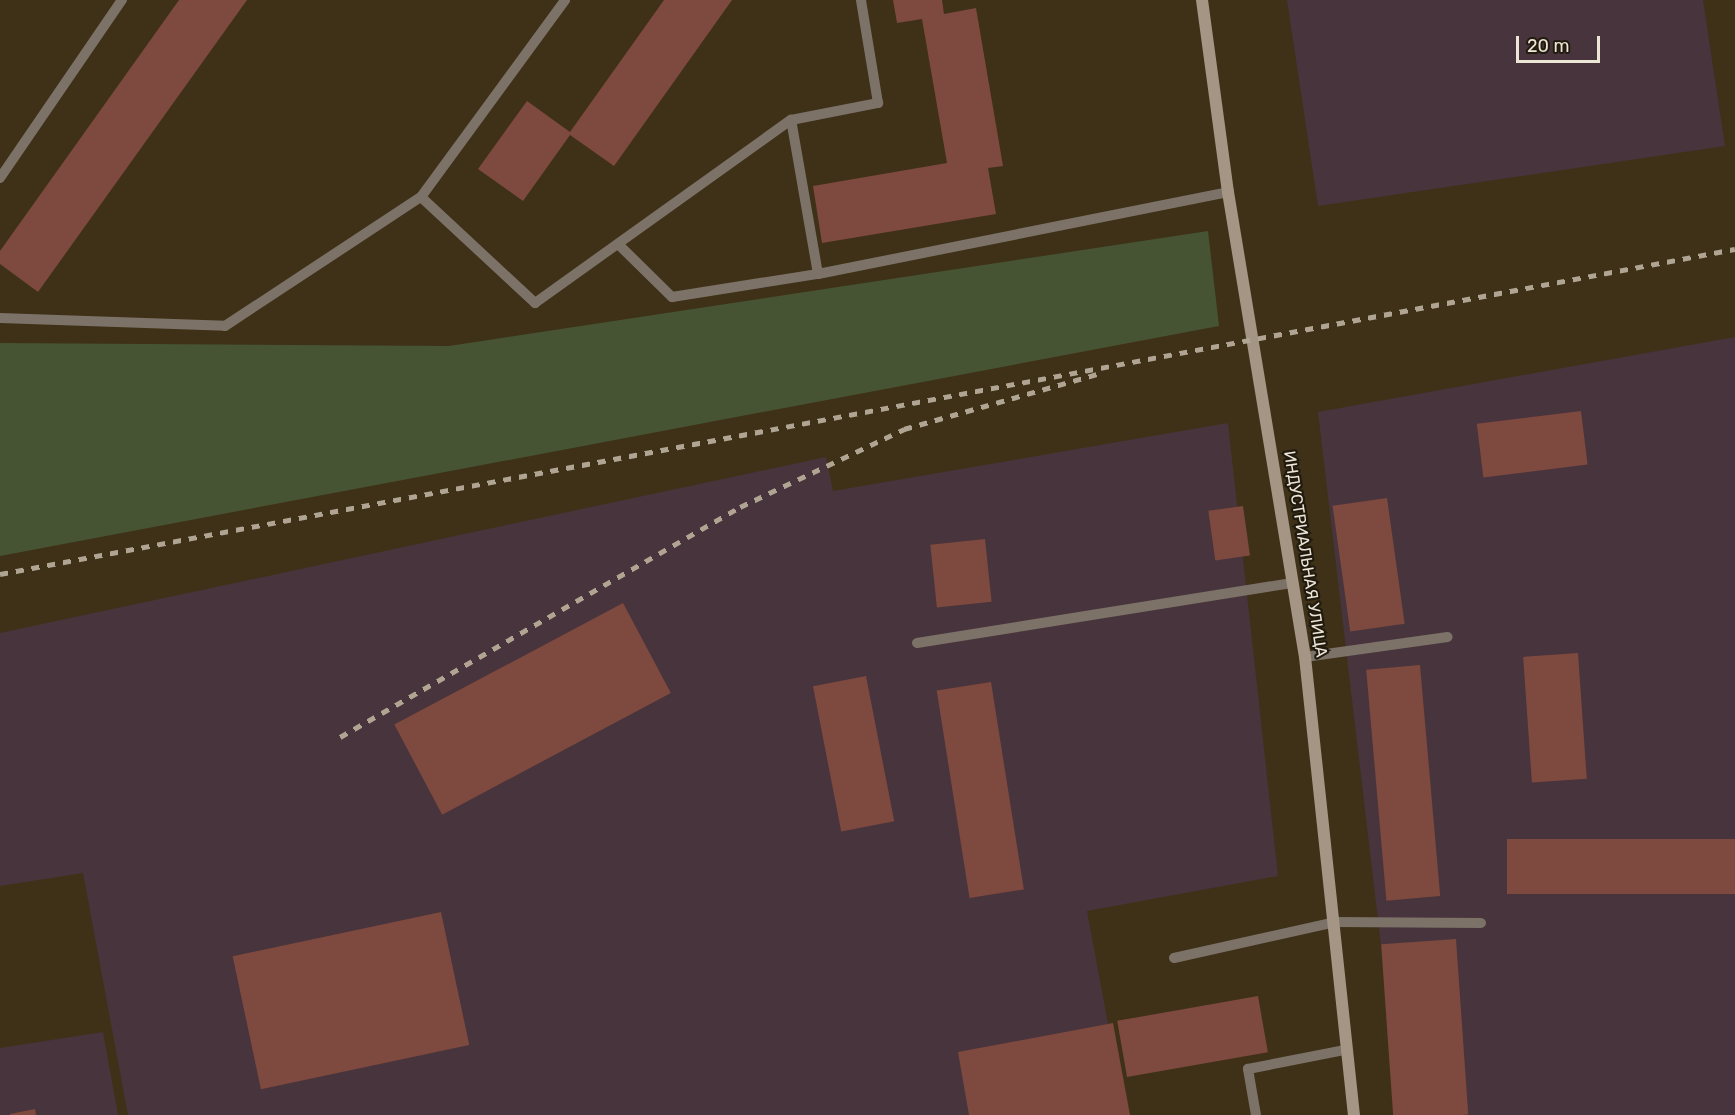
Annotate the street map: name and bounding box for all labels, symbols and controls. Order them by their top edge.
scale bar [1519,24,1603,62]
text: 20 m [1527,35,1569,57]
street label: ИНДУСТРИАЛЬНАЯ УЛИЦА [1279,449,1331,659]

